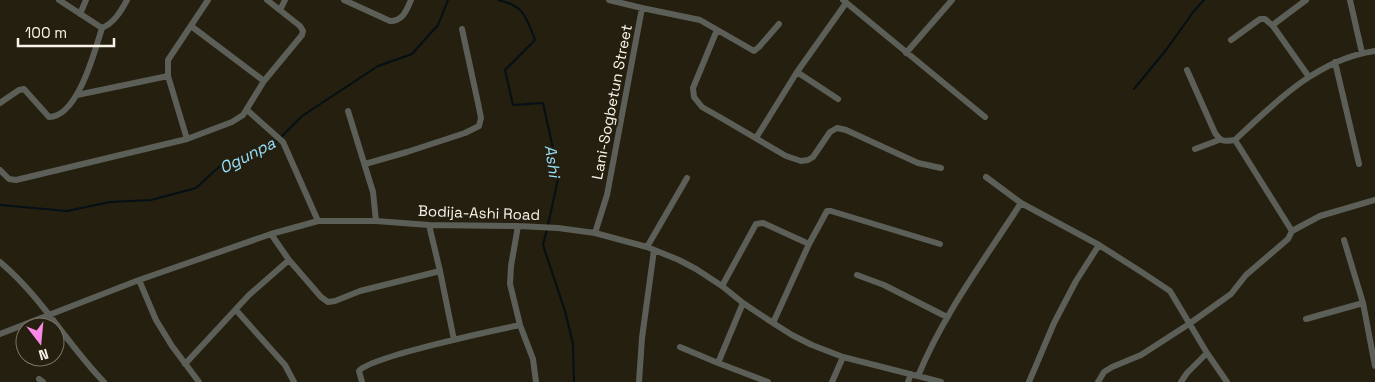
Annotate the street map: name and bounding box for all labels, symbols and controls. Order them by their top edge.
scale bar [18,15,114,47]
text: 100 m [25,23,67,42]
street label: Lani-Sogbetun Street [587,23,636,181]
water label: Ogunpa [216,132,279,178]
water label: Ashi [540,144,565,181]
street label: Bodija-Ashi Road [418,201,540,224]
north arrow [15,317,65,367]
text: N [37,345,51,364]

